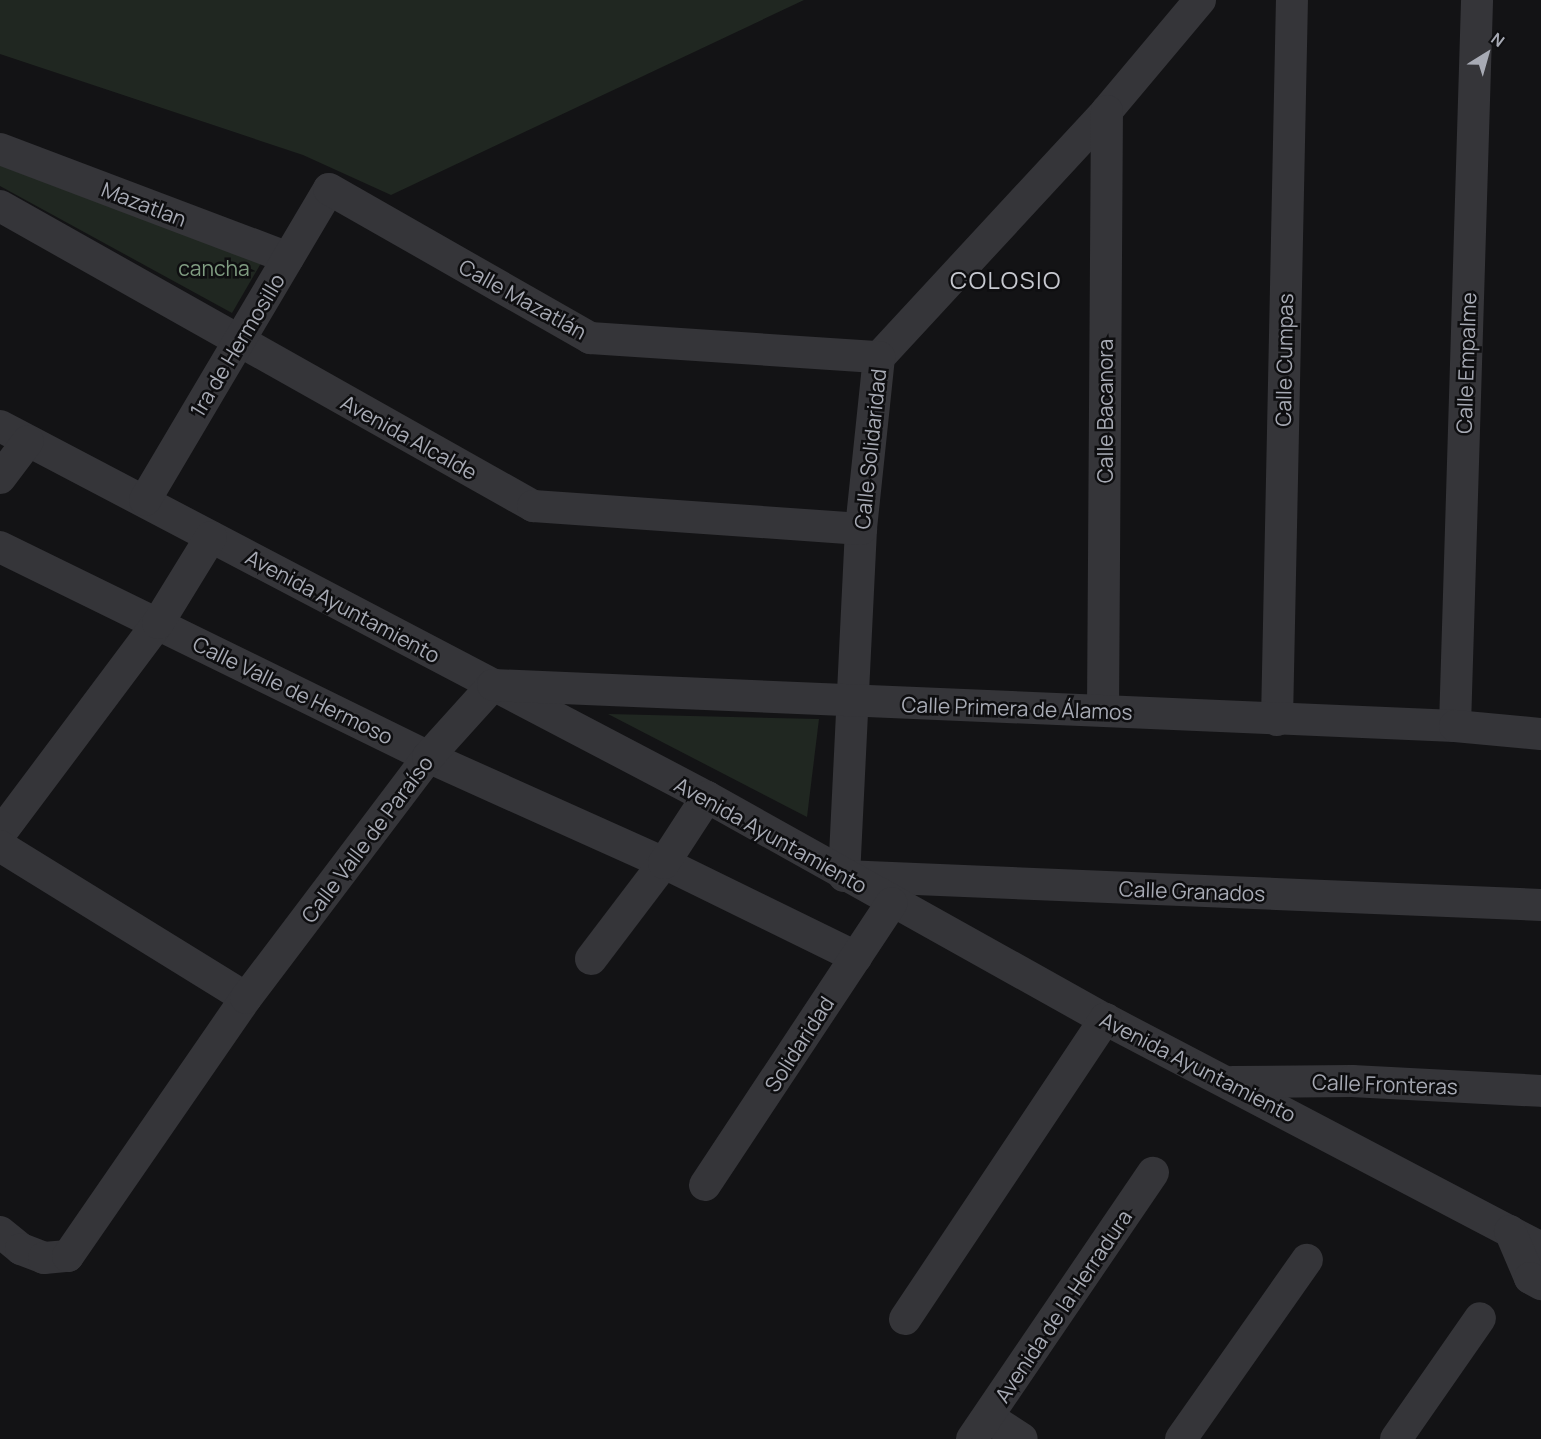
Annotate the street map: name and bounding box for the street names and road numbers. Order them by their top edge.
street label: Mazatlan [98,176,190,232]
street label: Calle Mazatlán [455,254,591,344]
street label: 1ra de Hermosillo [184,269,290,421]
street label: Calle Empalme [1451,292,1481,434]
street label: Calle Cumpas [1270,293,1298,427]
street label: Calle Bacanora [1092,339,1118,483]
street label: Calle Solidaridad [849,367,891,531]
street label: Avenida Alcalde [337,389,481,485]
street label: Avenida Ayuntamiento [242,544,444,668]
street label: Calle Valle de Hermoso [189,631,397,749]
street label: Calle Primera de Álamos [901,691,1133,725]
street label: Calle Valle de Paraíso [296,751,438,927]
street label: Avenida Ayuntamiento [670,772,872,898]
street label: Calle Granados [1118,876,1266,906]
street label: Solidaridad [759,992,839,1096]
street label: Avenida Ayuntamiento [1096,1007,1300,1127]
street label: Calle Fronteras [1312,1069,1458,1099]
street label: Avenida de la Herradura [989,1205,1137,1407]

